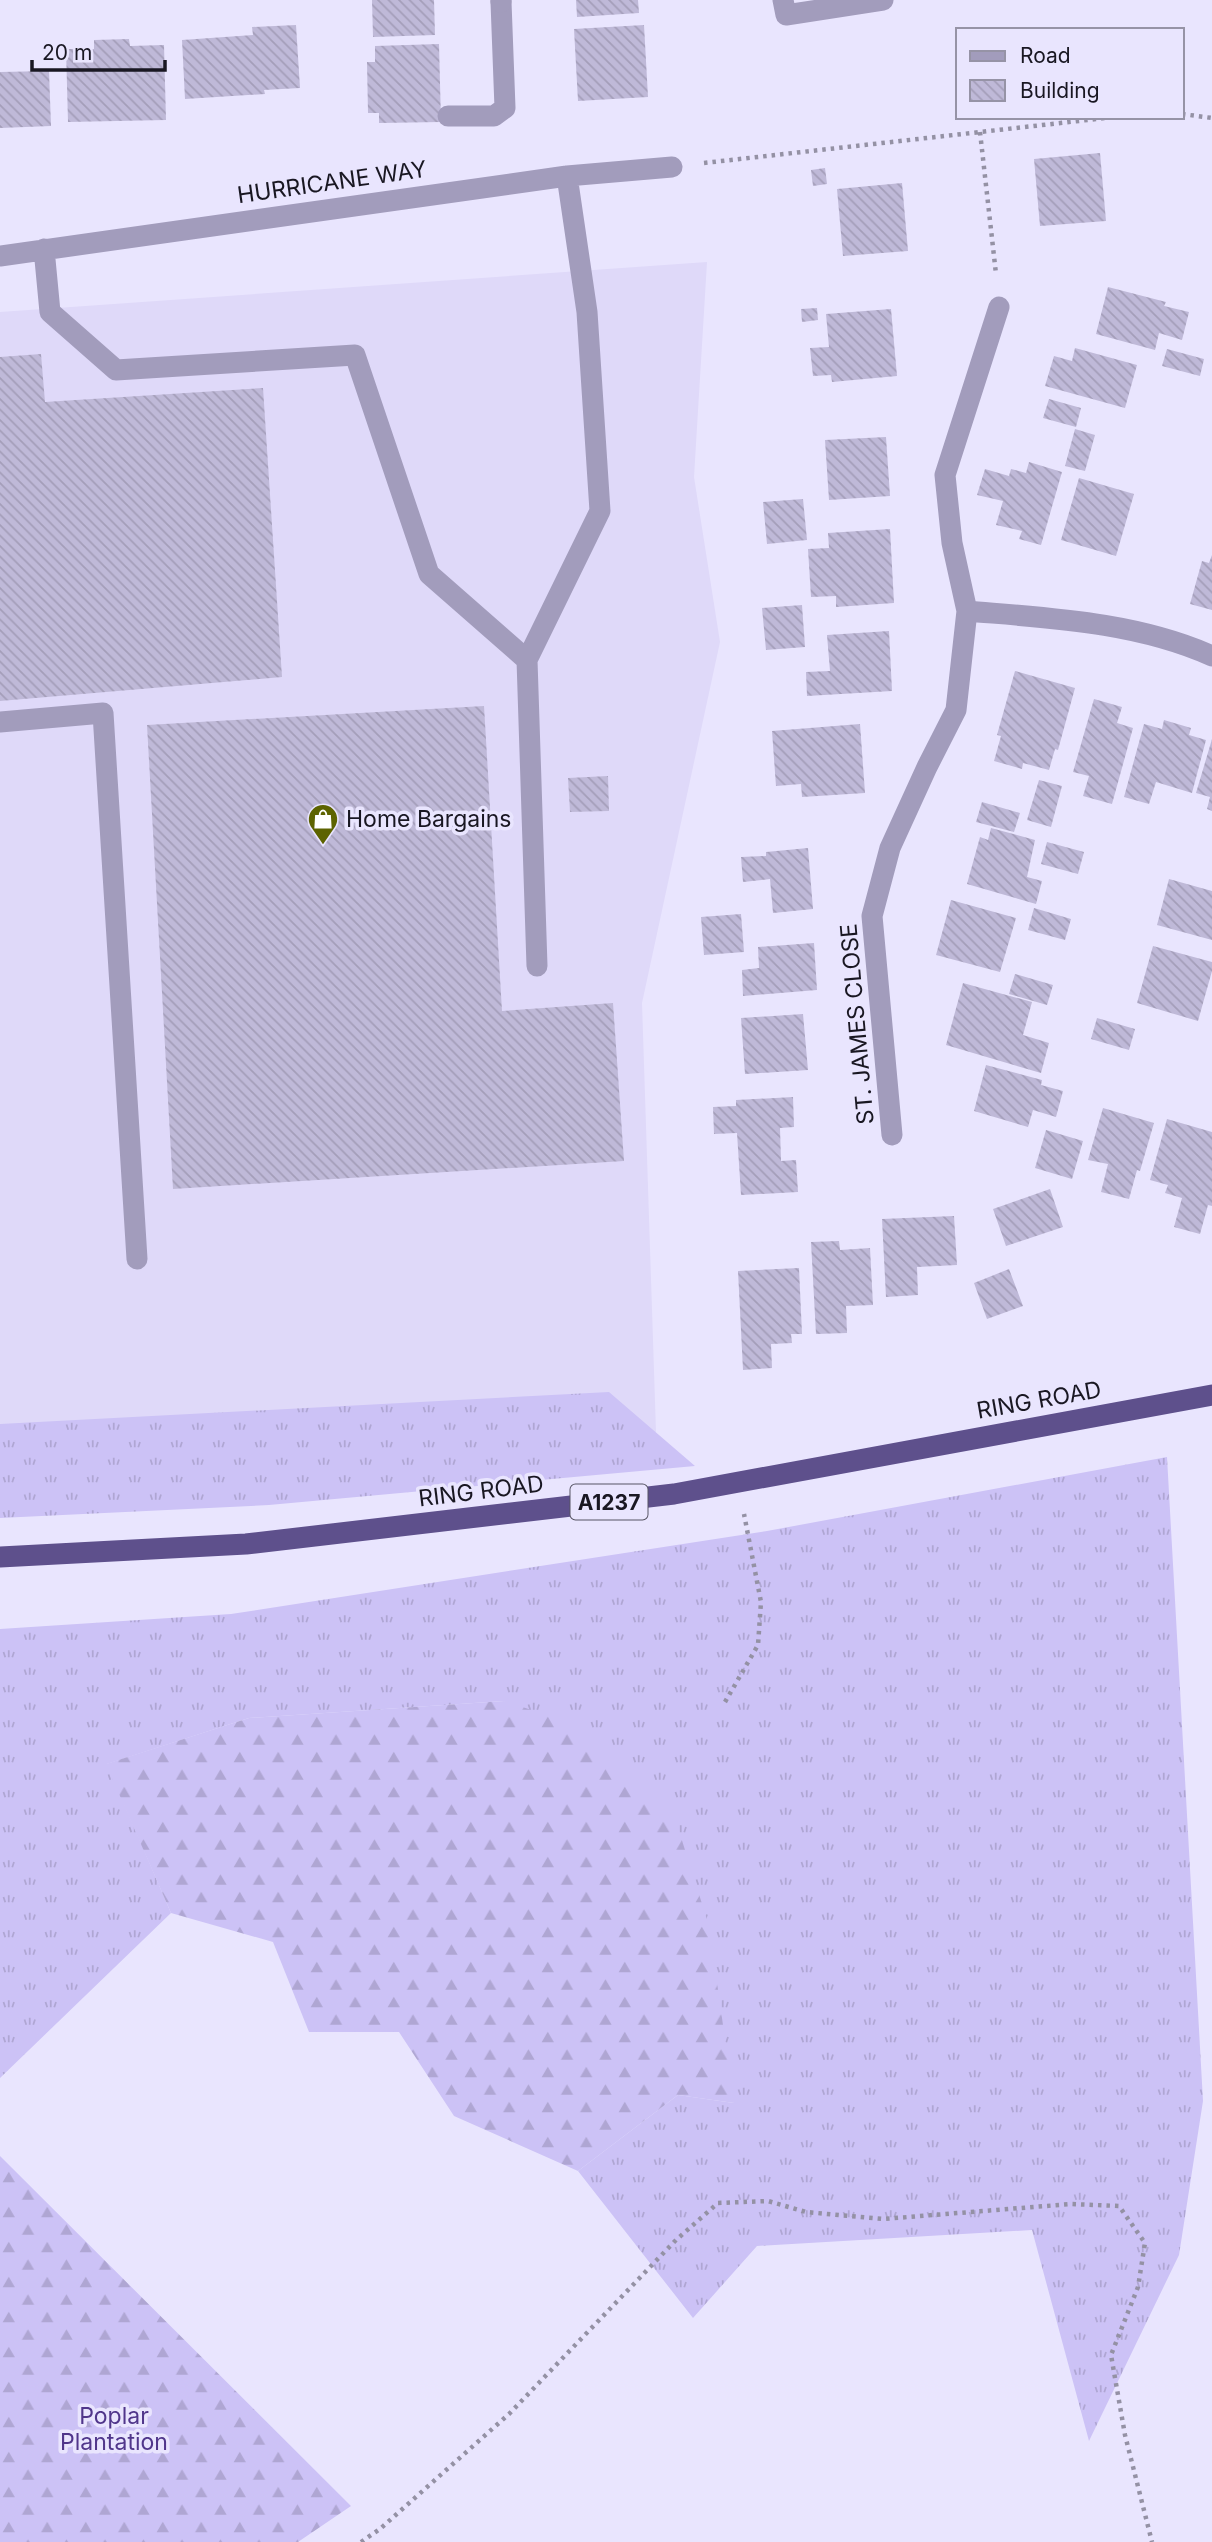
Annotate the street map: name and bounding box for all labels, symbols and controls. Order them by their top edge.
scale bar [32,28,164,72]
legend [956,28,1184,119]
text: 20 m [42,40,92,65]
text: Road [1020,43,1071,68]
text: Building [1020,78,1100,103]
street label: HURRICANE WAY [235,155,429,209]
shop icon: Home Bargains [306,802,340,846]
place label: Home Bargains [346,805,511,833]
street label: ST. JAMES CLOSE [834,922,880,1126]
street label: RING ROAD [975,1375,1103,1425]
street label: RING ROAD [417,1469,545,1513]
road number: A1237 [570,1484,648,1520]
park label: Poplar Plantation [60,2402,168,2456]

